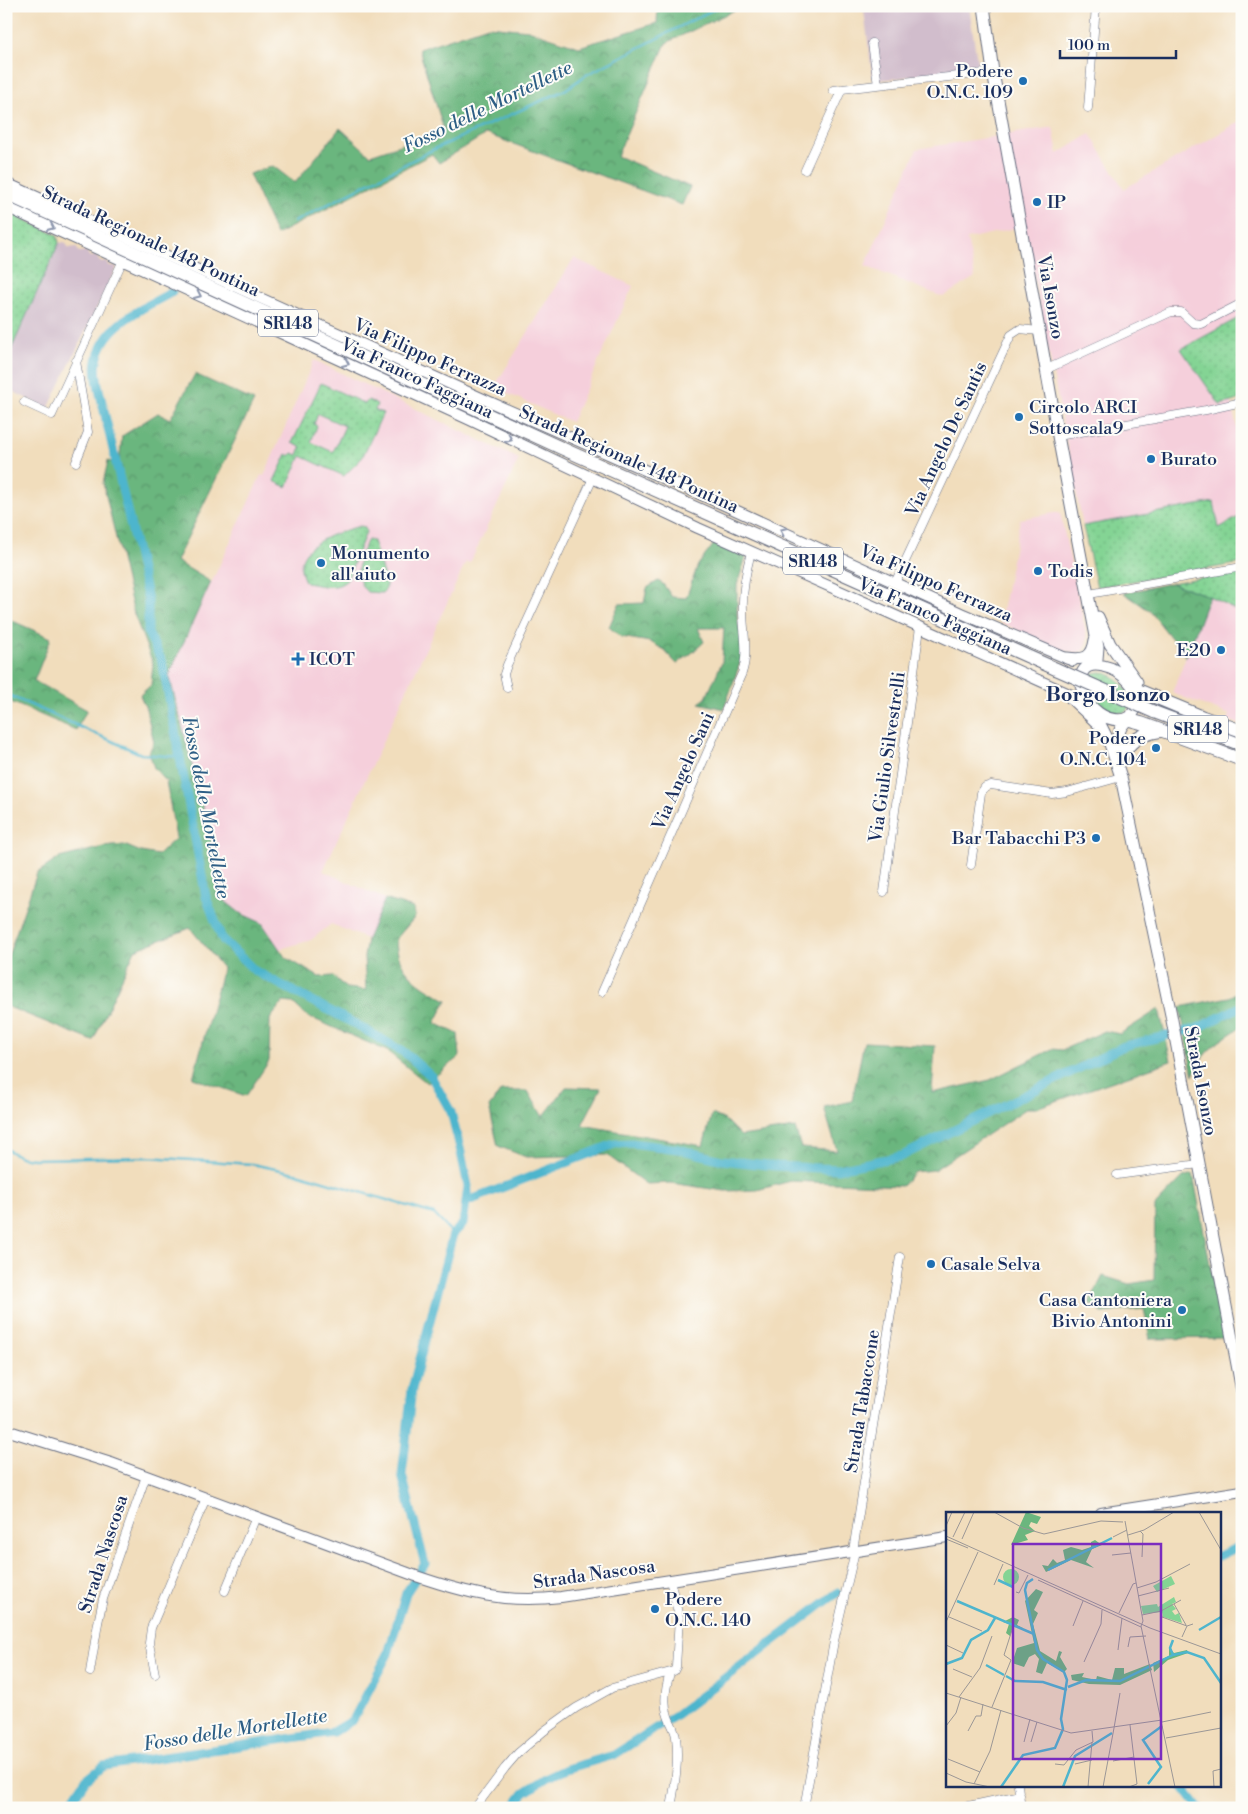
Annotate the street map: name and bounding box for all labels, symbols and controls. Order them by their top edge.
scale bar [1060,28,1177,60]
text: 100 m [1068,36,1110,55]
water label: Fosso delle Mortellette [399,55,576,158]
place label: Podere O.N.C. 109 [927,60,1013,104]
marker: Podere O.N.C. 109 [1017,75,1029,87]
street label: Strada Regionale 148 Pontina [38,181,264,303]
place label: IP [1047,191,1066,214]
marker: IP [1031,196,1043,208]
one-way arrow [46,221,55,232]
street label: Via Isonzo [1032,252,1069,341]
one-way arrow [193,289,202,300]
road number: SR148 [258,309,318,336]
street label: Via Filippo Ferrazza [349,313,511,402]
street label: Via Franco Faggiana [336,333,498,424]
one-way arrow [341,357,350,367]
street label: Via Angelo De Santis [900,358,992,521]
place label: Circolo ARCI Sottoscala9 [1029,396,1137,440]
street label: Strada Regionale 148 Pontina [515,401,743,519]
marker: Circolo ARCI Sottoscala9 [1013,411,1025,423]
one-way arrow [504,432,513,443]
place label: Burato [1160,448,1217,471]
marker: Burato [1145,453,1157,465]
one-way arrow [779,527,788,538]
street label: Via Filippo Ferrazza [855,539,1017,628]
place label: Monumento all'aiuto [331,542,430,586]
road number: SR148 [783,548,843,574]
marker: Monumento all'aiuto [315,557,327,569]
place label: Todis [1048,560,1093,583]
marker: Todis [1032,565,1044,577]
street label: Via Franco Faggiana [853,572,1016,661]
place label: E20 [1176,639,1211,662]
marker: E20 [1215,644,1227,656]
place label: ICOT [309,648,355,671]
marker: ICOT [291,652,305,666]
street label: Via Giulio Silvestrelli [864,670,911,845]
district label: Borgo Isonzo [1046,683,1170,708]
street label: Via Angelo Sani [647,708,720,835]
water label: Fosso delle Mortellette [177,714,236,901]
road number: SR148 [1168,716,1228,742]
place label: Podere O.N.C. 104 [1060,727,1146,771]
marker: Podere O.N.C. 104 [1150,742,1162,754]
place label: Bar Tabacchi P3 [951,827,1086,850]
marker: Bar Tabacchi P3 [1090,832,1102,844]
street label: Strada Isonzo [1179,1024,1222,1138]
place label: Casale Selva [941,1253,1041,1276]
marker: Casale Selva [925,1258,937,1270]
place label: Casa Cantoniera Bivio Antonini [1039,1289,1173,1333]
marker: Casa Cantoniera Bivio Antonini [1176,1304,1188,1316]
street label: Strada Tabaccone [840,1328,885,1474]
street label: Strada Nascosa [74,1491,134,1616]
inset map [946,1512,1220,1786]
street label: Strada Nascosa [532,1554,657,1594]
place label: Podere O.N.C. 140 [665,1588,751,1632]
marker: Podere O.N.C. 140 [649,1603,661,1615]
water label: Fosso delle Mortellette [142,1704,329,1756]

